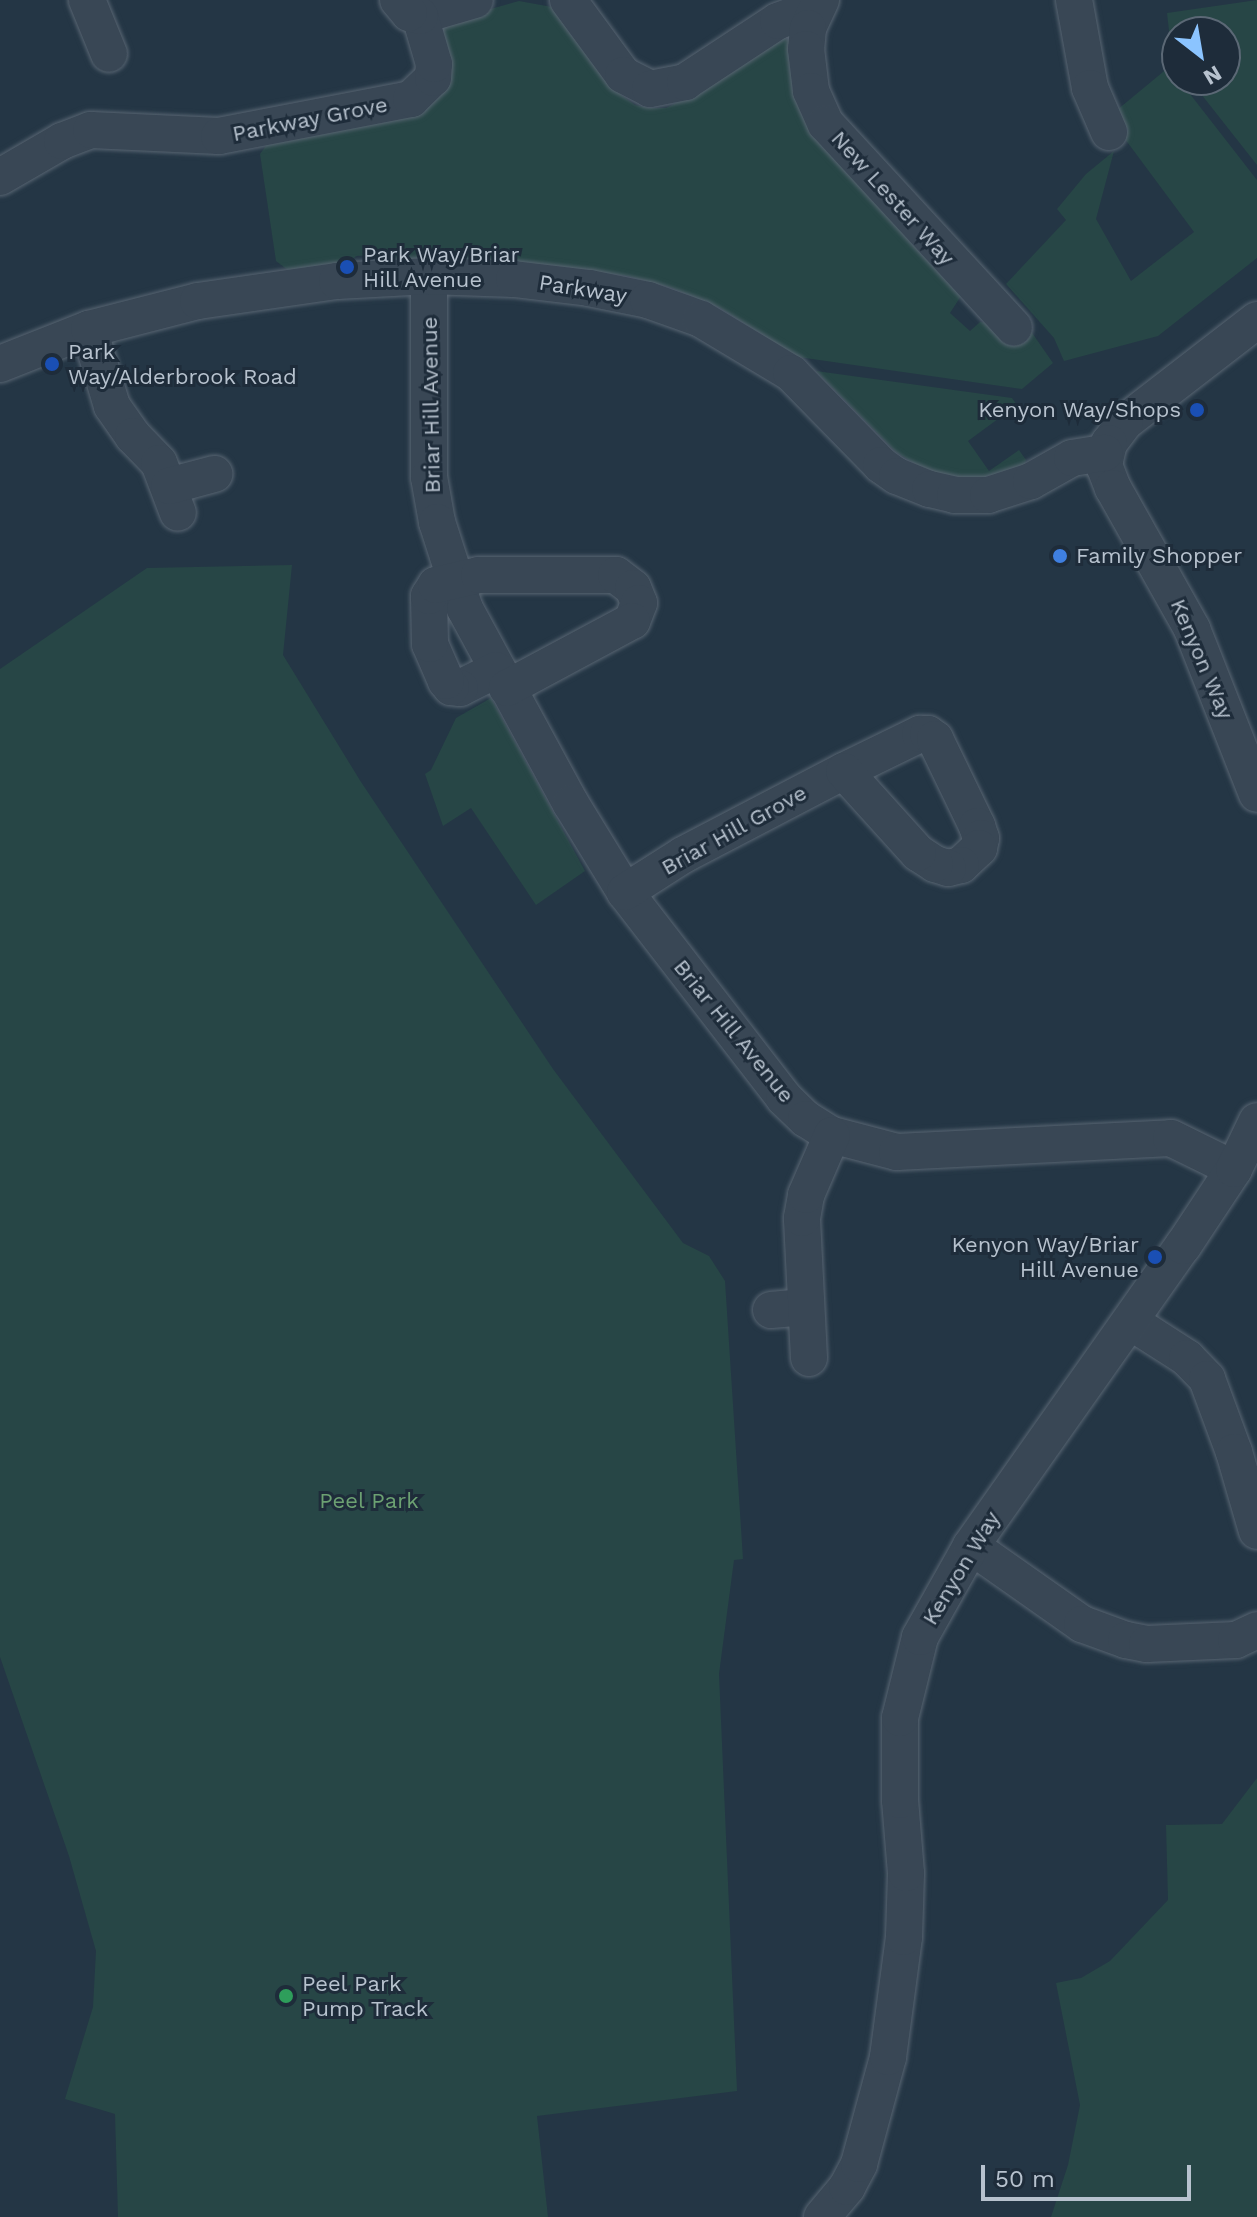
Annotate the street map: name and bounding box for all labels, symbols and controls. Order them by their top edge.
north arrow [1161,16,1241,96]
text: N [1199,60,1226,90]
street label: Parkway Grove [230,91,390,147]
street label: New Lester Way [825,125,961,271]
place label: Park Way/Briar Hill Avenue [363,241,521,292]
marker: Park Way/Briar Hill Avenue [338,258,356,276]
street label: Parkway [537,269,629,309]
street label: Briar Hill Avenue [416,315,446,495]
place label: Park Way/Alderbrook Road [68,338,297,390]
marker: Park Way/Alderbrook Road [43,355,61,373]
place label: Kenyon Way/Shops [978,397,1181,423]
marker: Kenyon Way/Shops [1188,401,1206,419]
place label: Family Shopper [1076,543,1243,569]
marker: Family Shopper [1051,547,1069,565]
street label: Kenyon Way [1165,595,1239,723]
street label: Briar Hill Grove [656,779,812,881]
street label: Briar Hill Avenue [667,953,801,1109]
place label: Kenyon Way/Briar Hill Avenue [951,1231,1139,1282]
marker: Kenyon Way/Briar Hill Avenue [1146,1248,1164,1266]
park label: Peel Park [319,1488,419,1514]
street label: Kenyon Way [917,1506,1005,1630]
place label: Peel Park Pump Track [302,1970,429,2022]
marker: Peel Park Pump Track [277,1987,295,2005]
scale bar [985,2149,1195,2199]
text: 50 m [995,2165,1055,2193]

